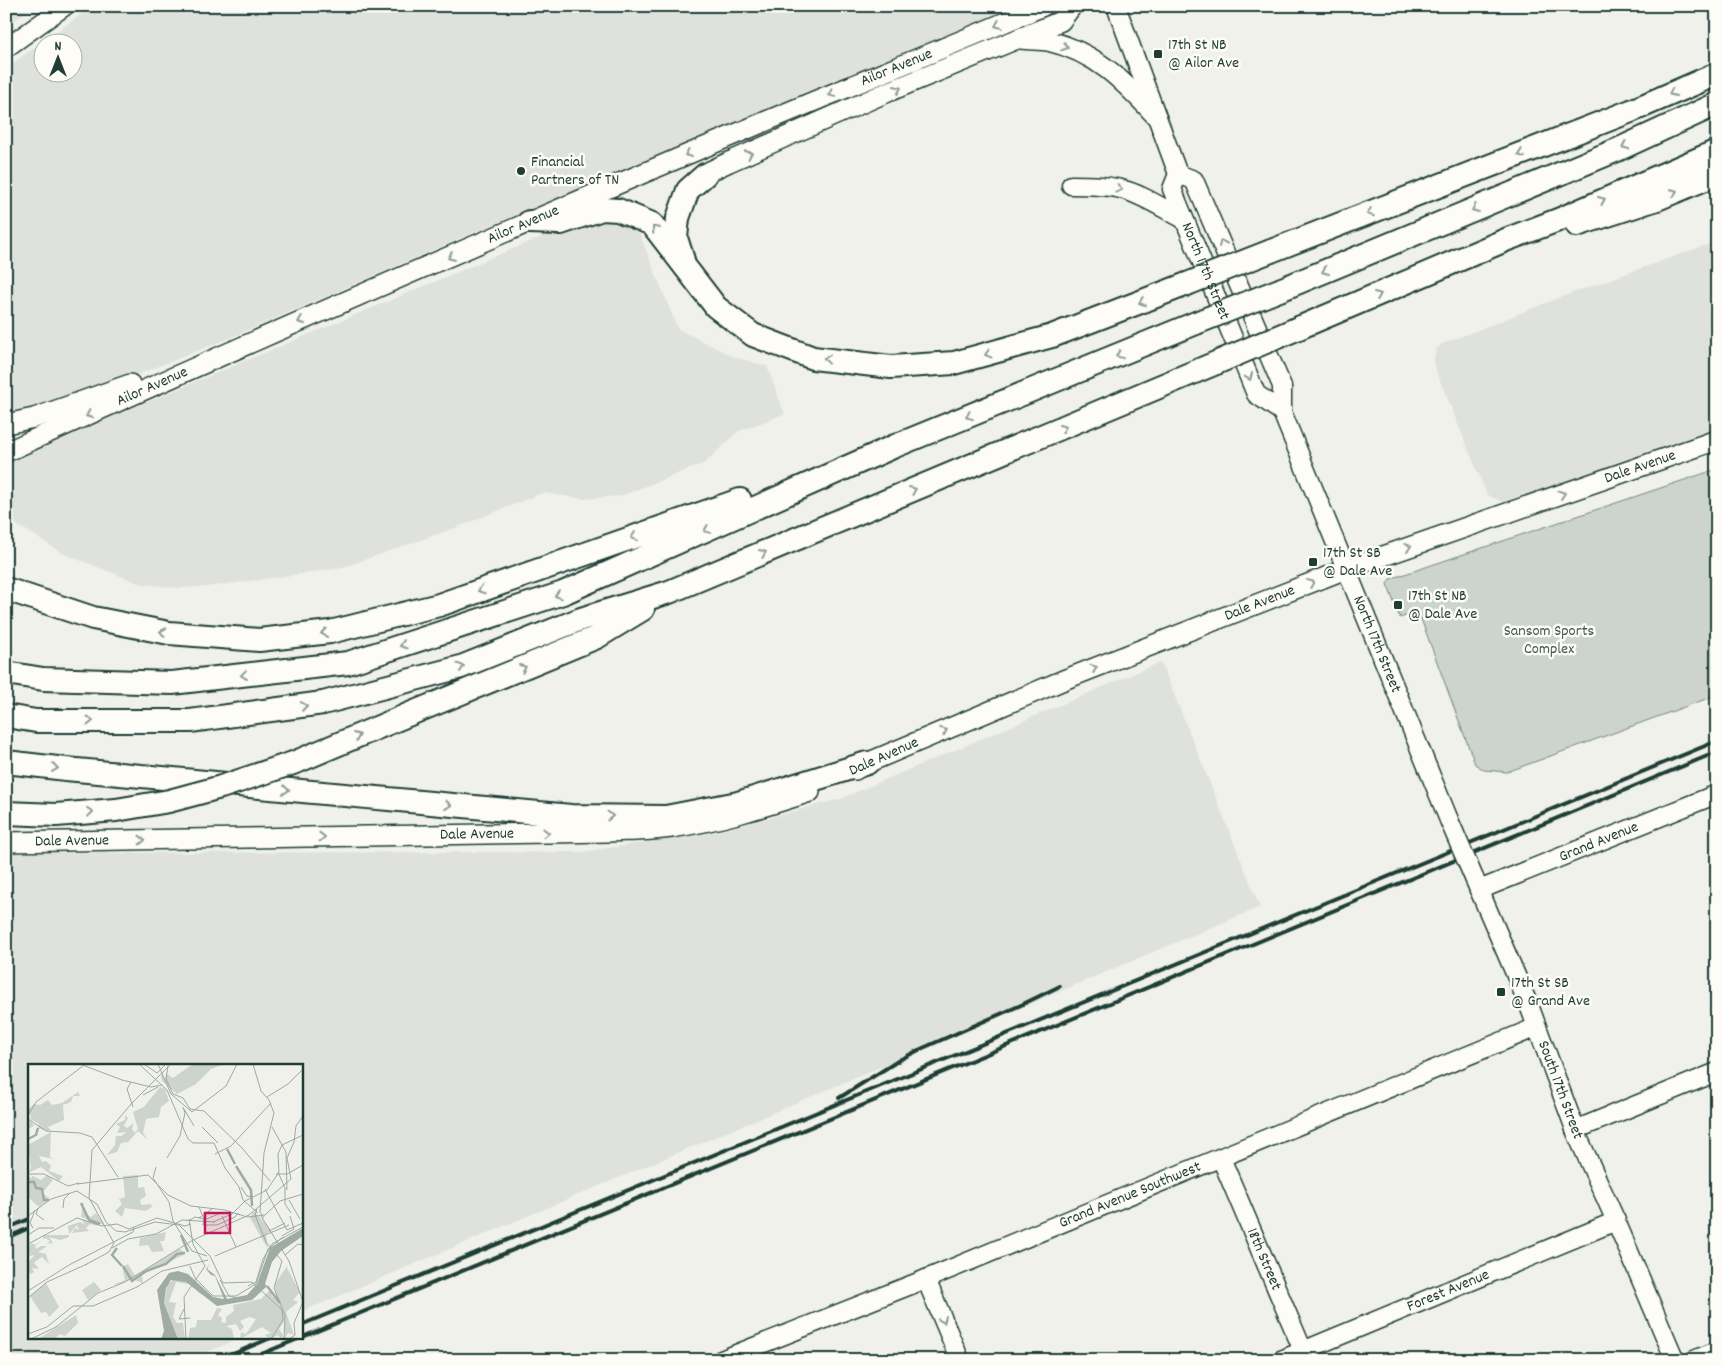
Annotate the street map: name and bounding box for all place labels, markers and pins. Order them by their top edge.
place label: 17th St NB @ Ailor Ave [1168,34,1239,75]
marker: 17th St NB @ Ailor Ave [1152,48,1164,60]
place label: Financial Partners of TN [531,151,619,192]
marker: Financial Partners of TN [515,165,527,177]
place label: 17th St SB @ Dale Ave [1323,542,1392,583]
marker: 17th St SB @ Dale Ave [1307,556,1319,568]
place label: 17th St NB @ Dale Ave [1408,585,1477,626]
marker: 17th St NB @ Dale Ave [1392,599,1404,611]
place label: 17th St SB @ Grand Ave [1511,972,1590,1013]
marker: 17th St SB @ Grand Ave [1495,986,1507,998]

